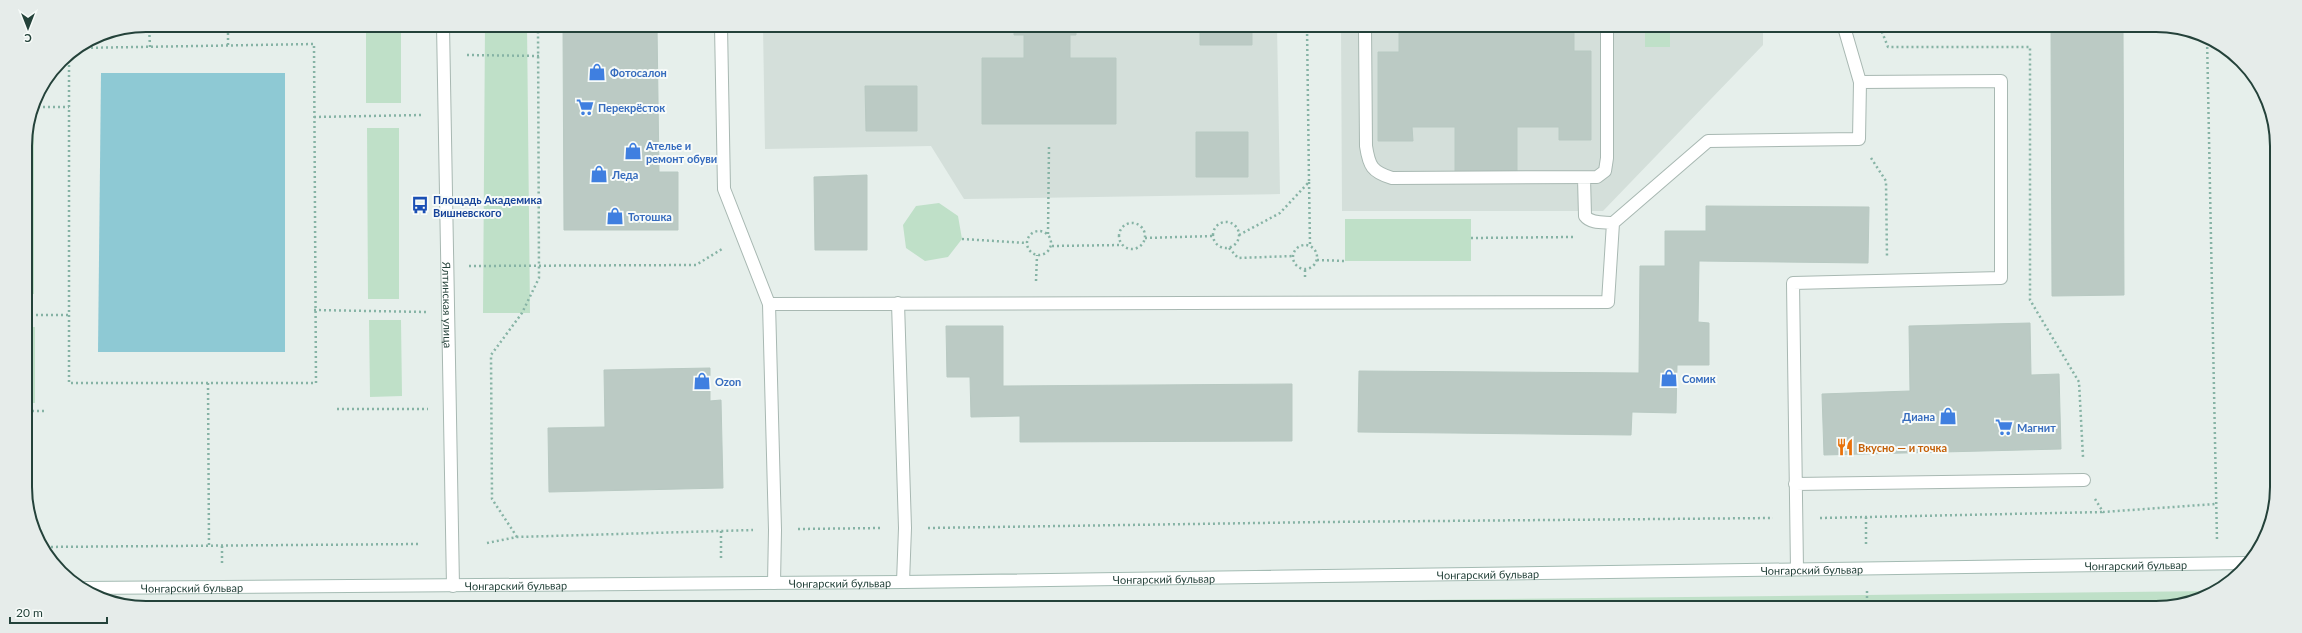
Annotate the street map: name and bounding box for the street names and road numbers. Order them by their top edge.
street label: Ялтинская улица [441,261,455,348]
street label: Чонгарский бульвар [2085,557,2187,572]
street label: Чонгарский бульвар [1761,562,1863,576]
street label: Чонгарский бульвар [1437,567,1539,581]
street label: Чонгарский бульвар [1113,571,1215,586]
street label: Чонгарский бульвар [789,576,891,589]
street label: Чонгарский бульвар [465,578,567,592]
street label: Чонгарский бульвар [141,580,243,594]

